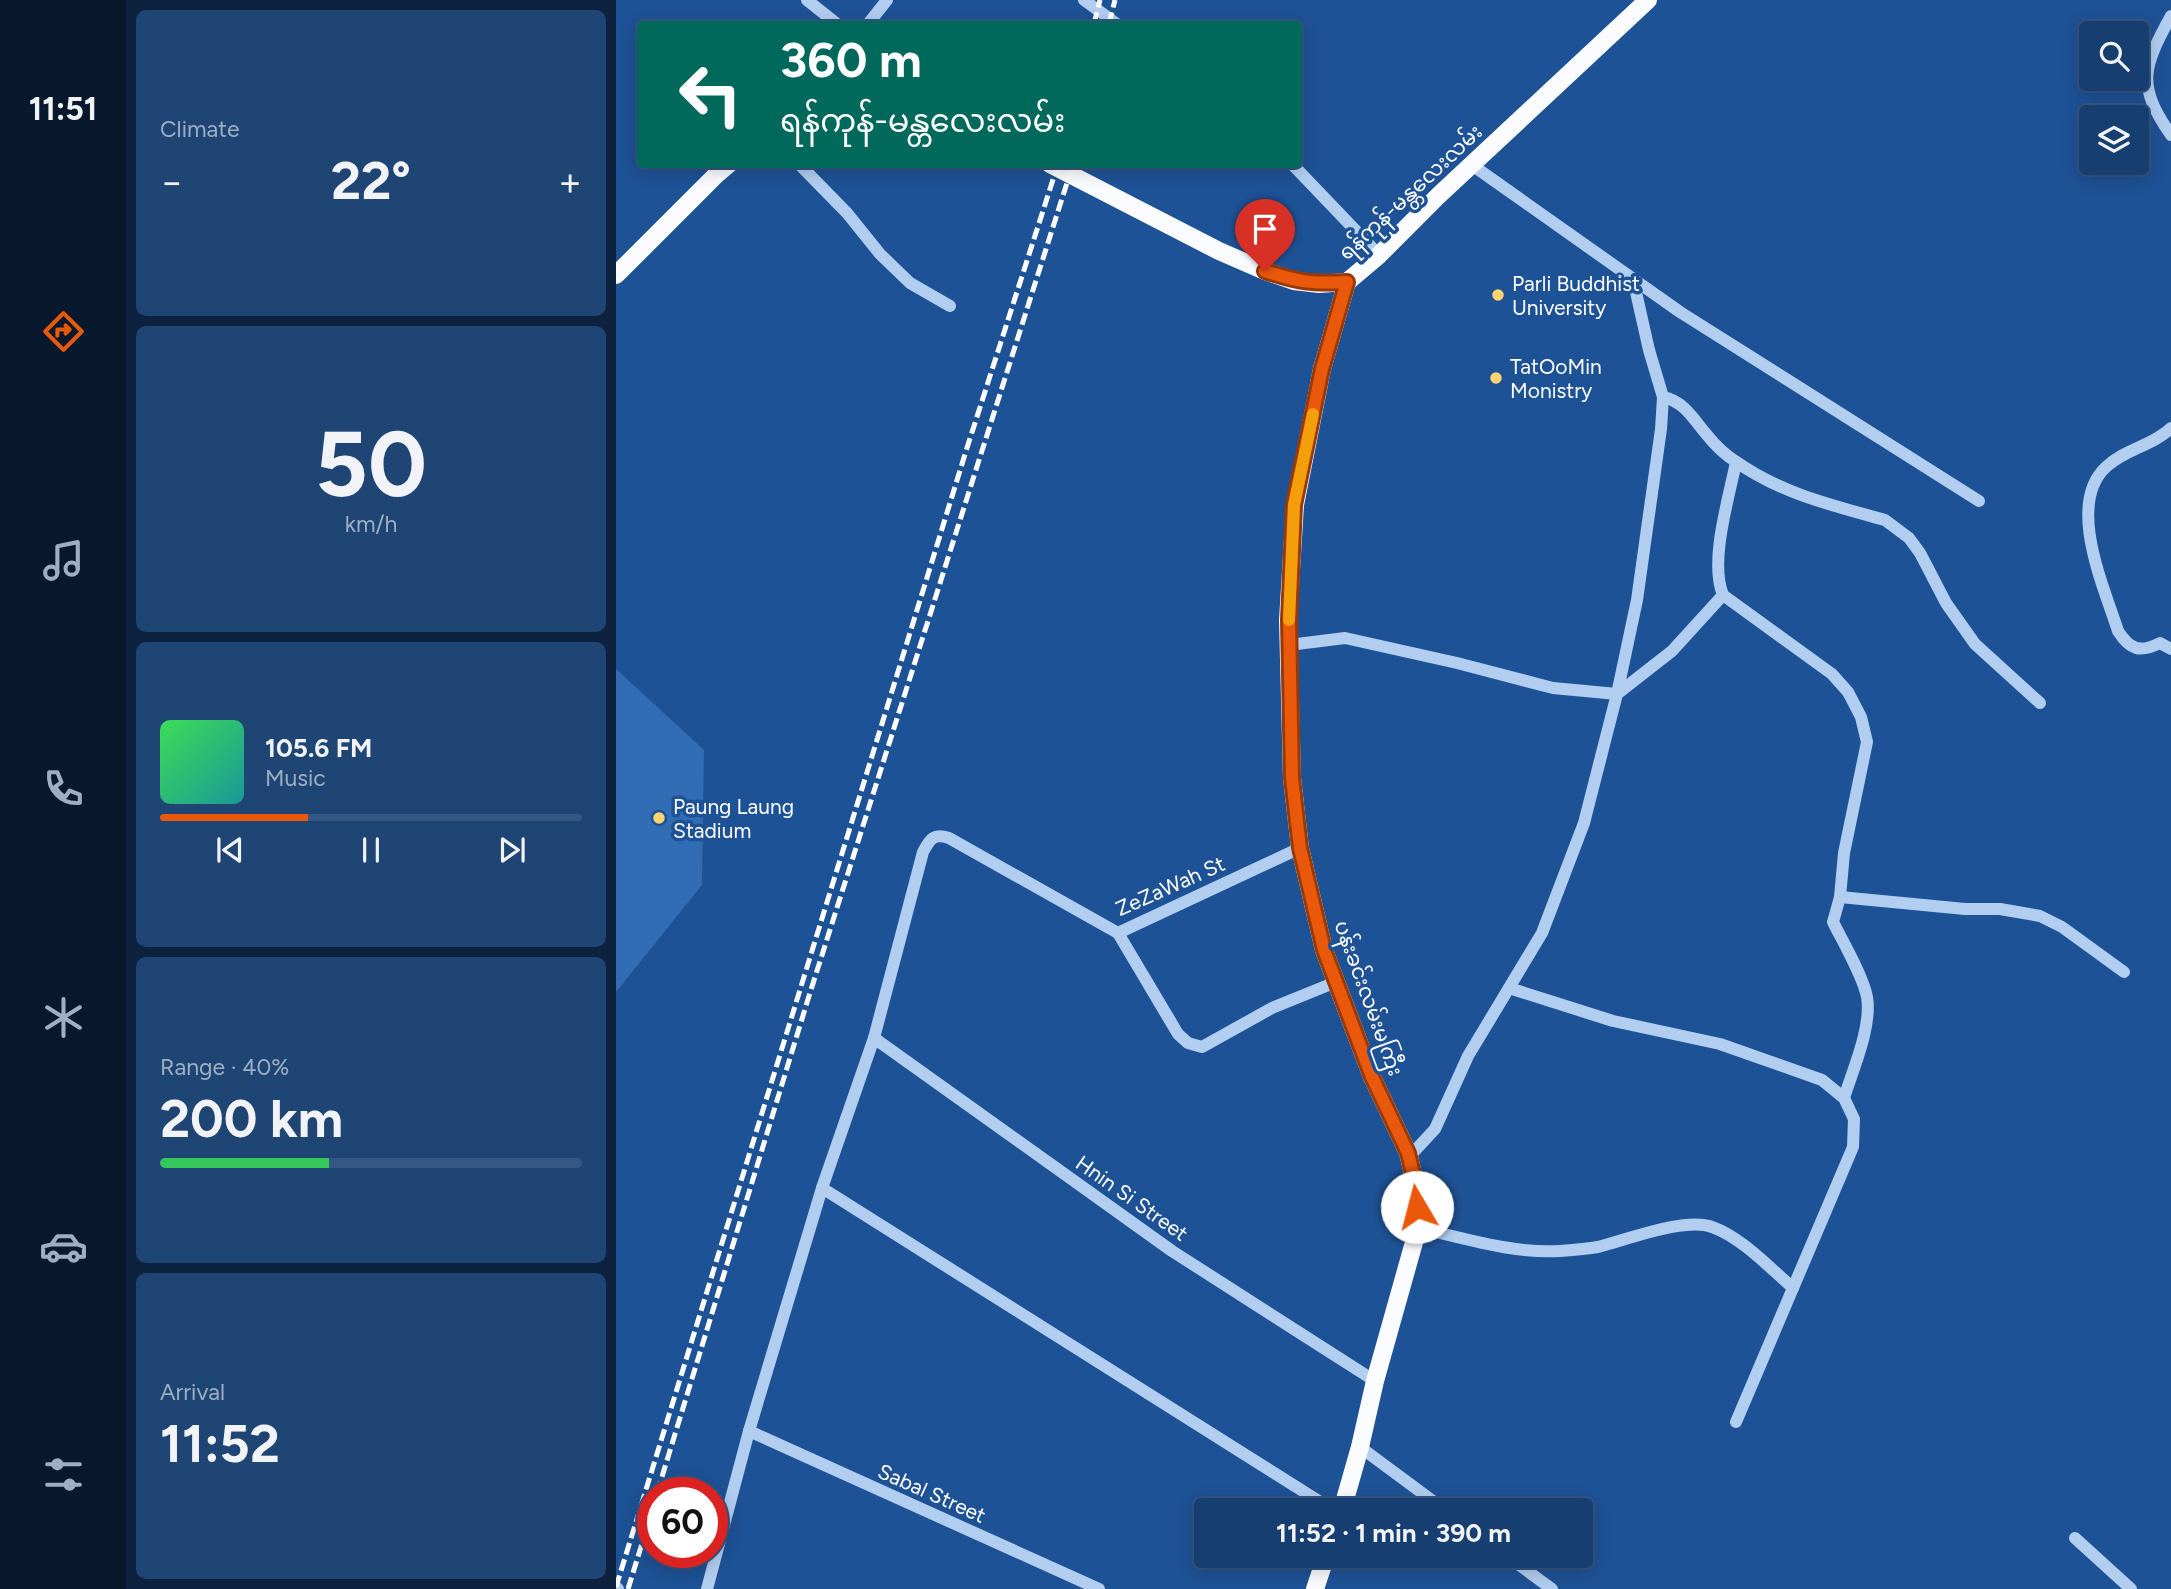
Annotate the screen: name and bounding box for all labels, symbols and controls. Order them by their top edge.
map controls [2079,21,2149,175]
button: search [2079,21,2149,91]
text: 360 m [780,30,922,89]
icon: left [665,49,756,140]
text: 11:51 [29,90,97,128]
text: ရန်ကုန်-မန္တလေးလမ်း [780,102,1065,140]
button: layers [2079,105,2149,175]
text: Climate [160,115,239,143]
street label: ရန်ကုန်-မန္တလေးလမ်း [1331,117,1490,269]
text: 22° [331,150,411,212]
text: − [160,159,184,205]
text: + [558,159,582,205]
pin [1235,199,1295,271]
icon: arrive [1246,210,1284,248]
place label: Parli Buddhist University [1512,271,1640,320]
marker: Parli Buddhist University [1490,287,1506,303]
icon: directions [39,307,88,356]
place label: TatOoMin Monistry [1510,354,1602,403]
marker: TatOoMin Monistry [1488,370,1504,386]
text: 50 [315,410,427,519]
text: km/h [345,510,397,538]
icon: music [39,536,88,585]
text: 105.6 FM [265,732,372,764]
icon: phone [39,764,88,813]
text: Music [265,764,326,792]
place label: Paung Laung Stadium [673,794,794,843]
marker: Paung Laung Stadium [651,810,667,826]
icon: previous [211,831,249,869]
icon: pause [352,831,390,869]
icon: next [493,831,531,869]
street label: ZeZaWah St [1112,851,1229,921]
street label: ပန်းခင်းလမ်းမကြီး [1325,916,1412,1081]
icon: climate [39,993,88,1042]
text: Range · 40% [160,1053,289,1081]
text: 200 km [160,1088,343,1150]
street label: Hnin Si Street [1071,1150,1193,1246]
position arrow [1380,1170,1454,1244]
icon: car [39,1222,88,1271]
text: Arrival [160,1378,225,1406]
text: 11:52 [160,1413,280,1475]
icon: filters [39,1450,88,1499]
street label: Sabal Street [874,1458,990,1528]
speed limit sign: 60 [637,1477,728,1568]
text: 11:52 · 1 min · 390 m [1276,1517,1511,1549]

